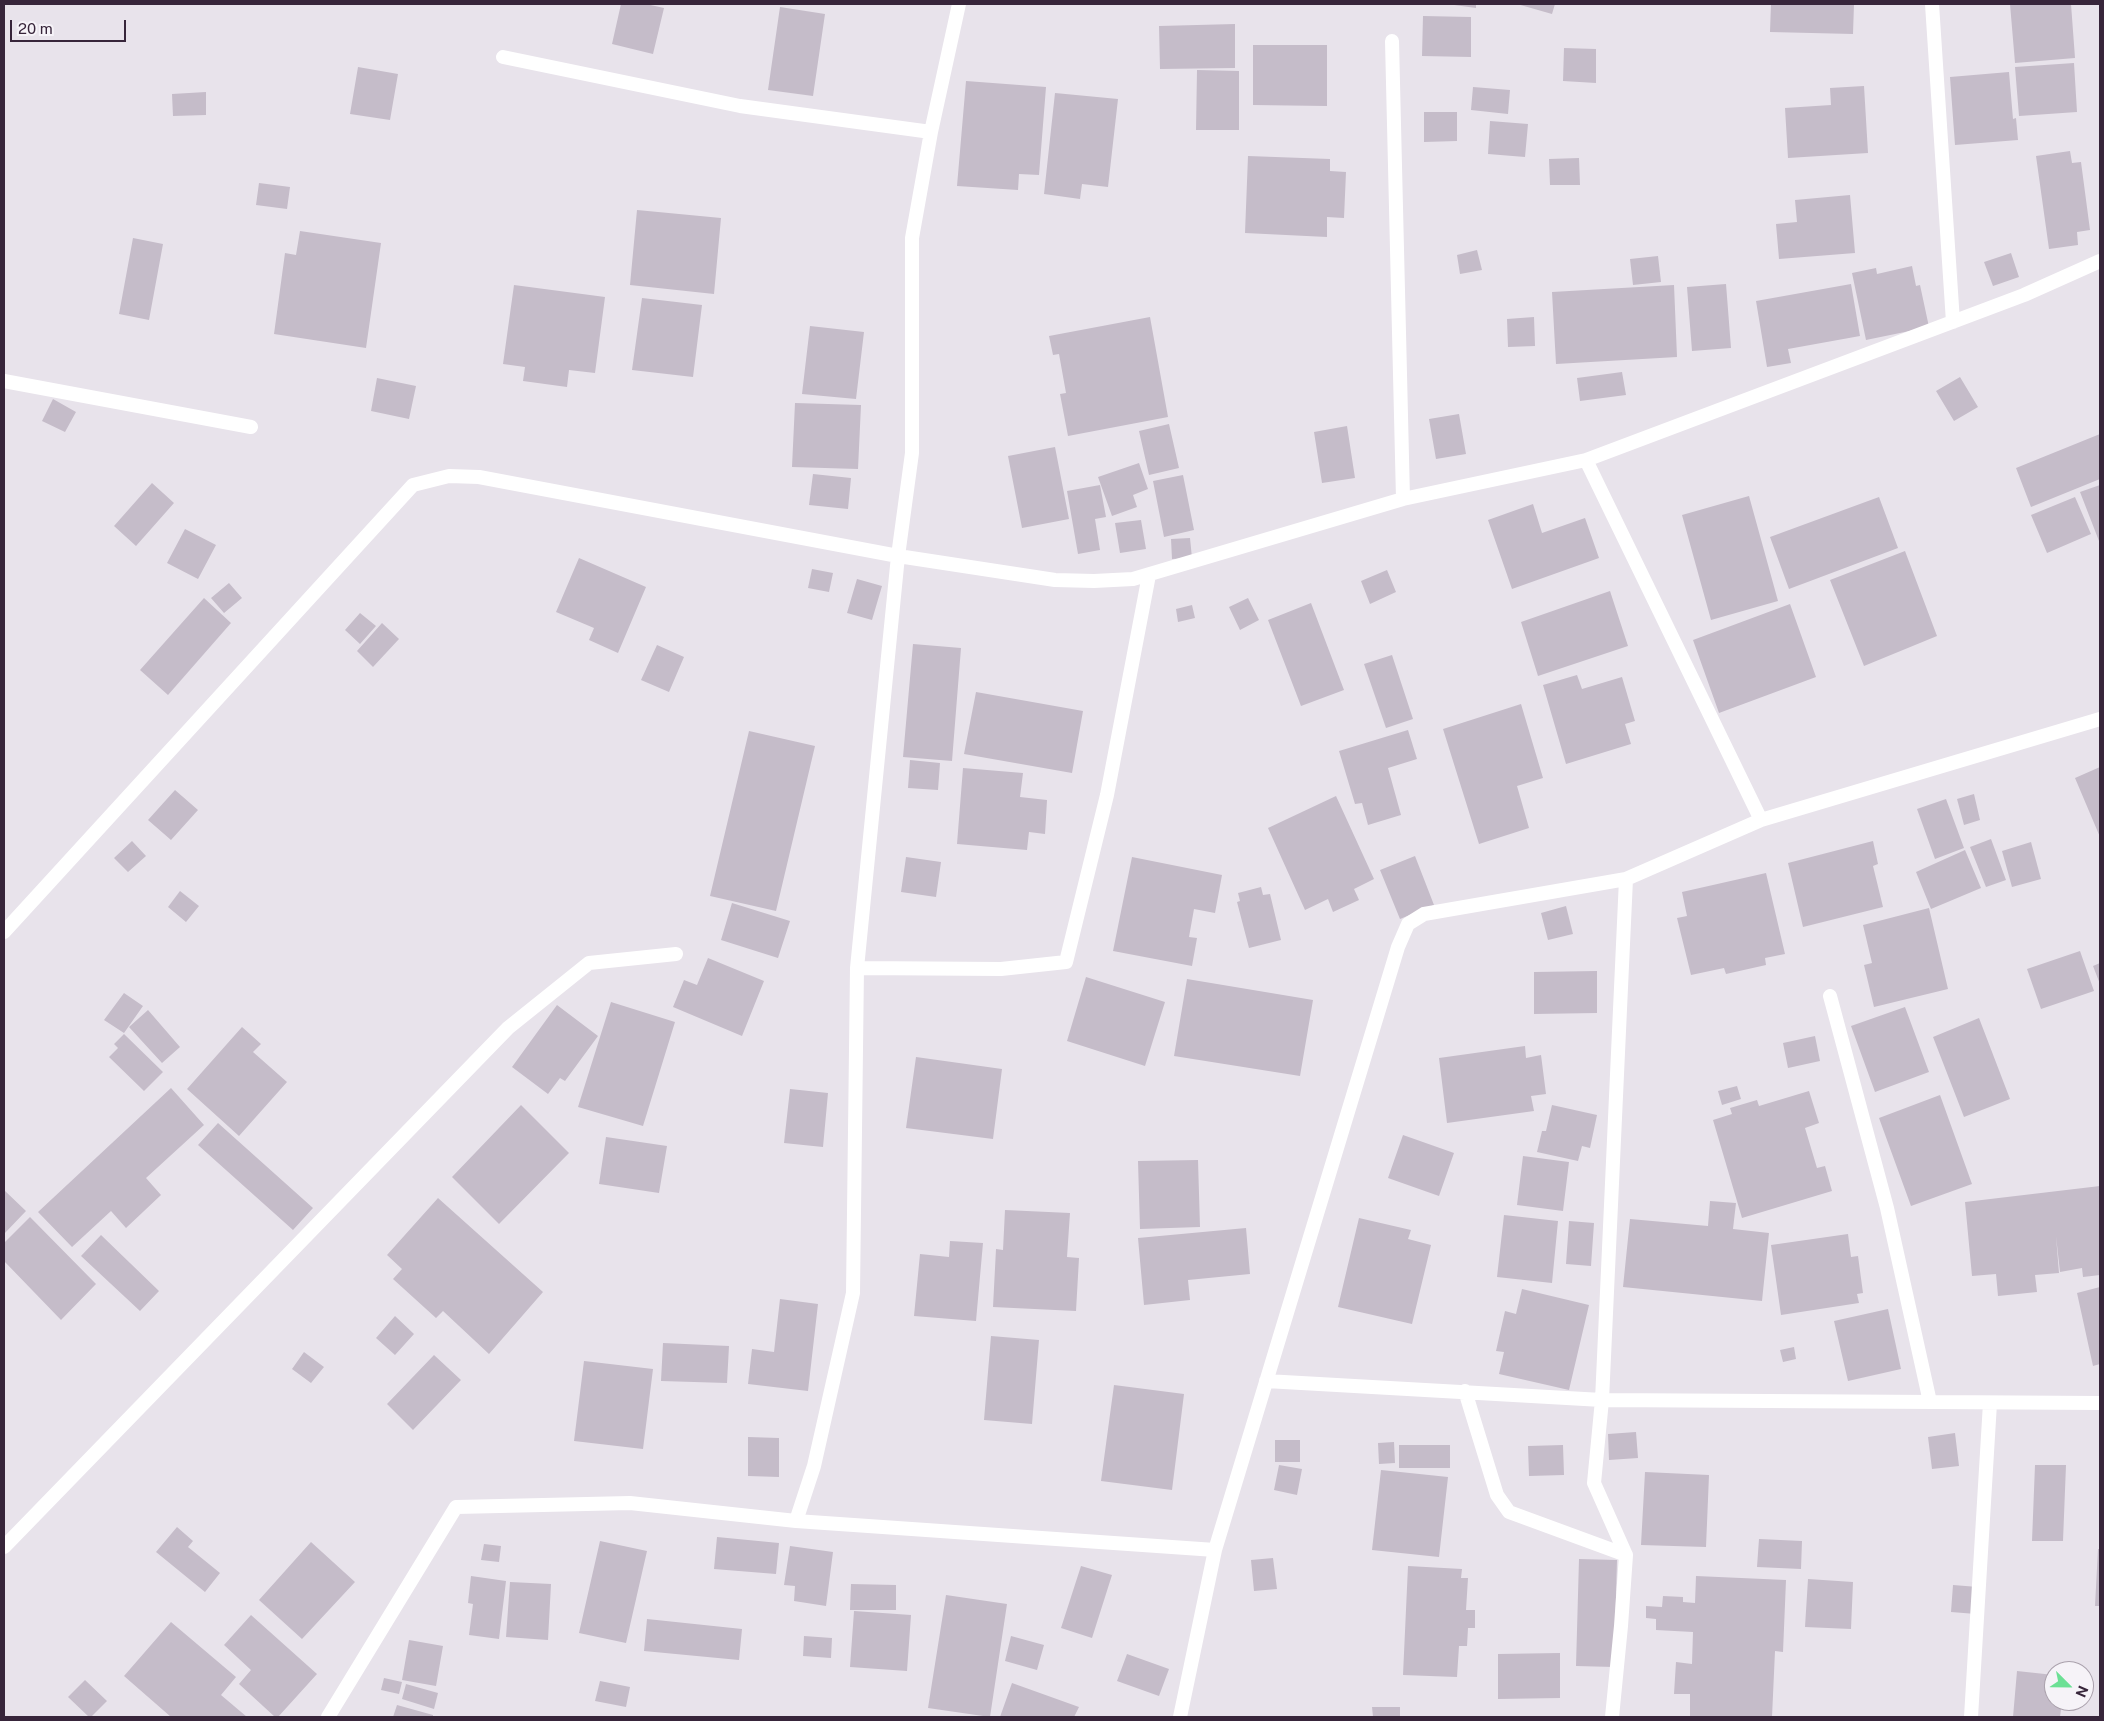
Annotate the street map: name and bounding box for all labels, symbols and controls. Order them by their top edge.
scale bar [12,10,129,42]
text: 20 m [18,20,53,37]
north arrow [2044,1661,2094,1711]
text: N [2072,1683,2091,1700]

